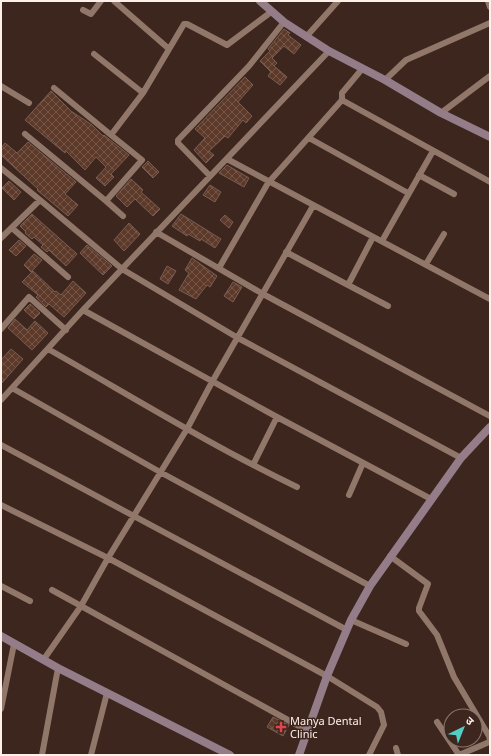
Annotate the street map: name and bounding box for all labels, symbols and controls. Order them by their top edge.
north arrow [443,708,483,748]
text: उ [462,714,477,729]
place label: Manya Dental Clinic [290,715,362,742]
marker: Manya Dental Clinic [275,721,287,733]

